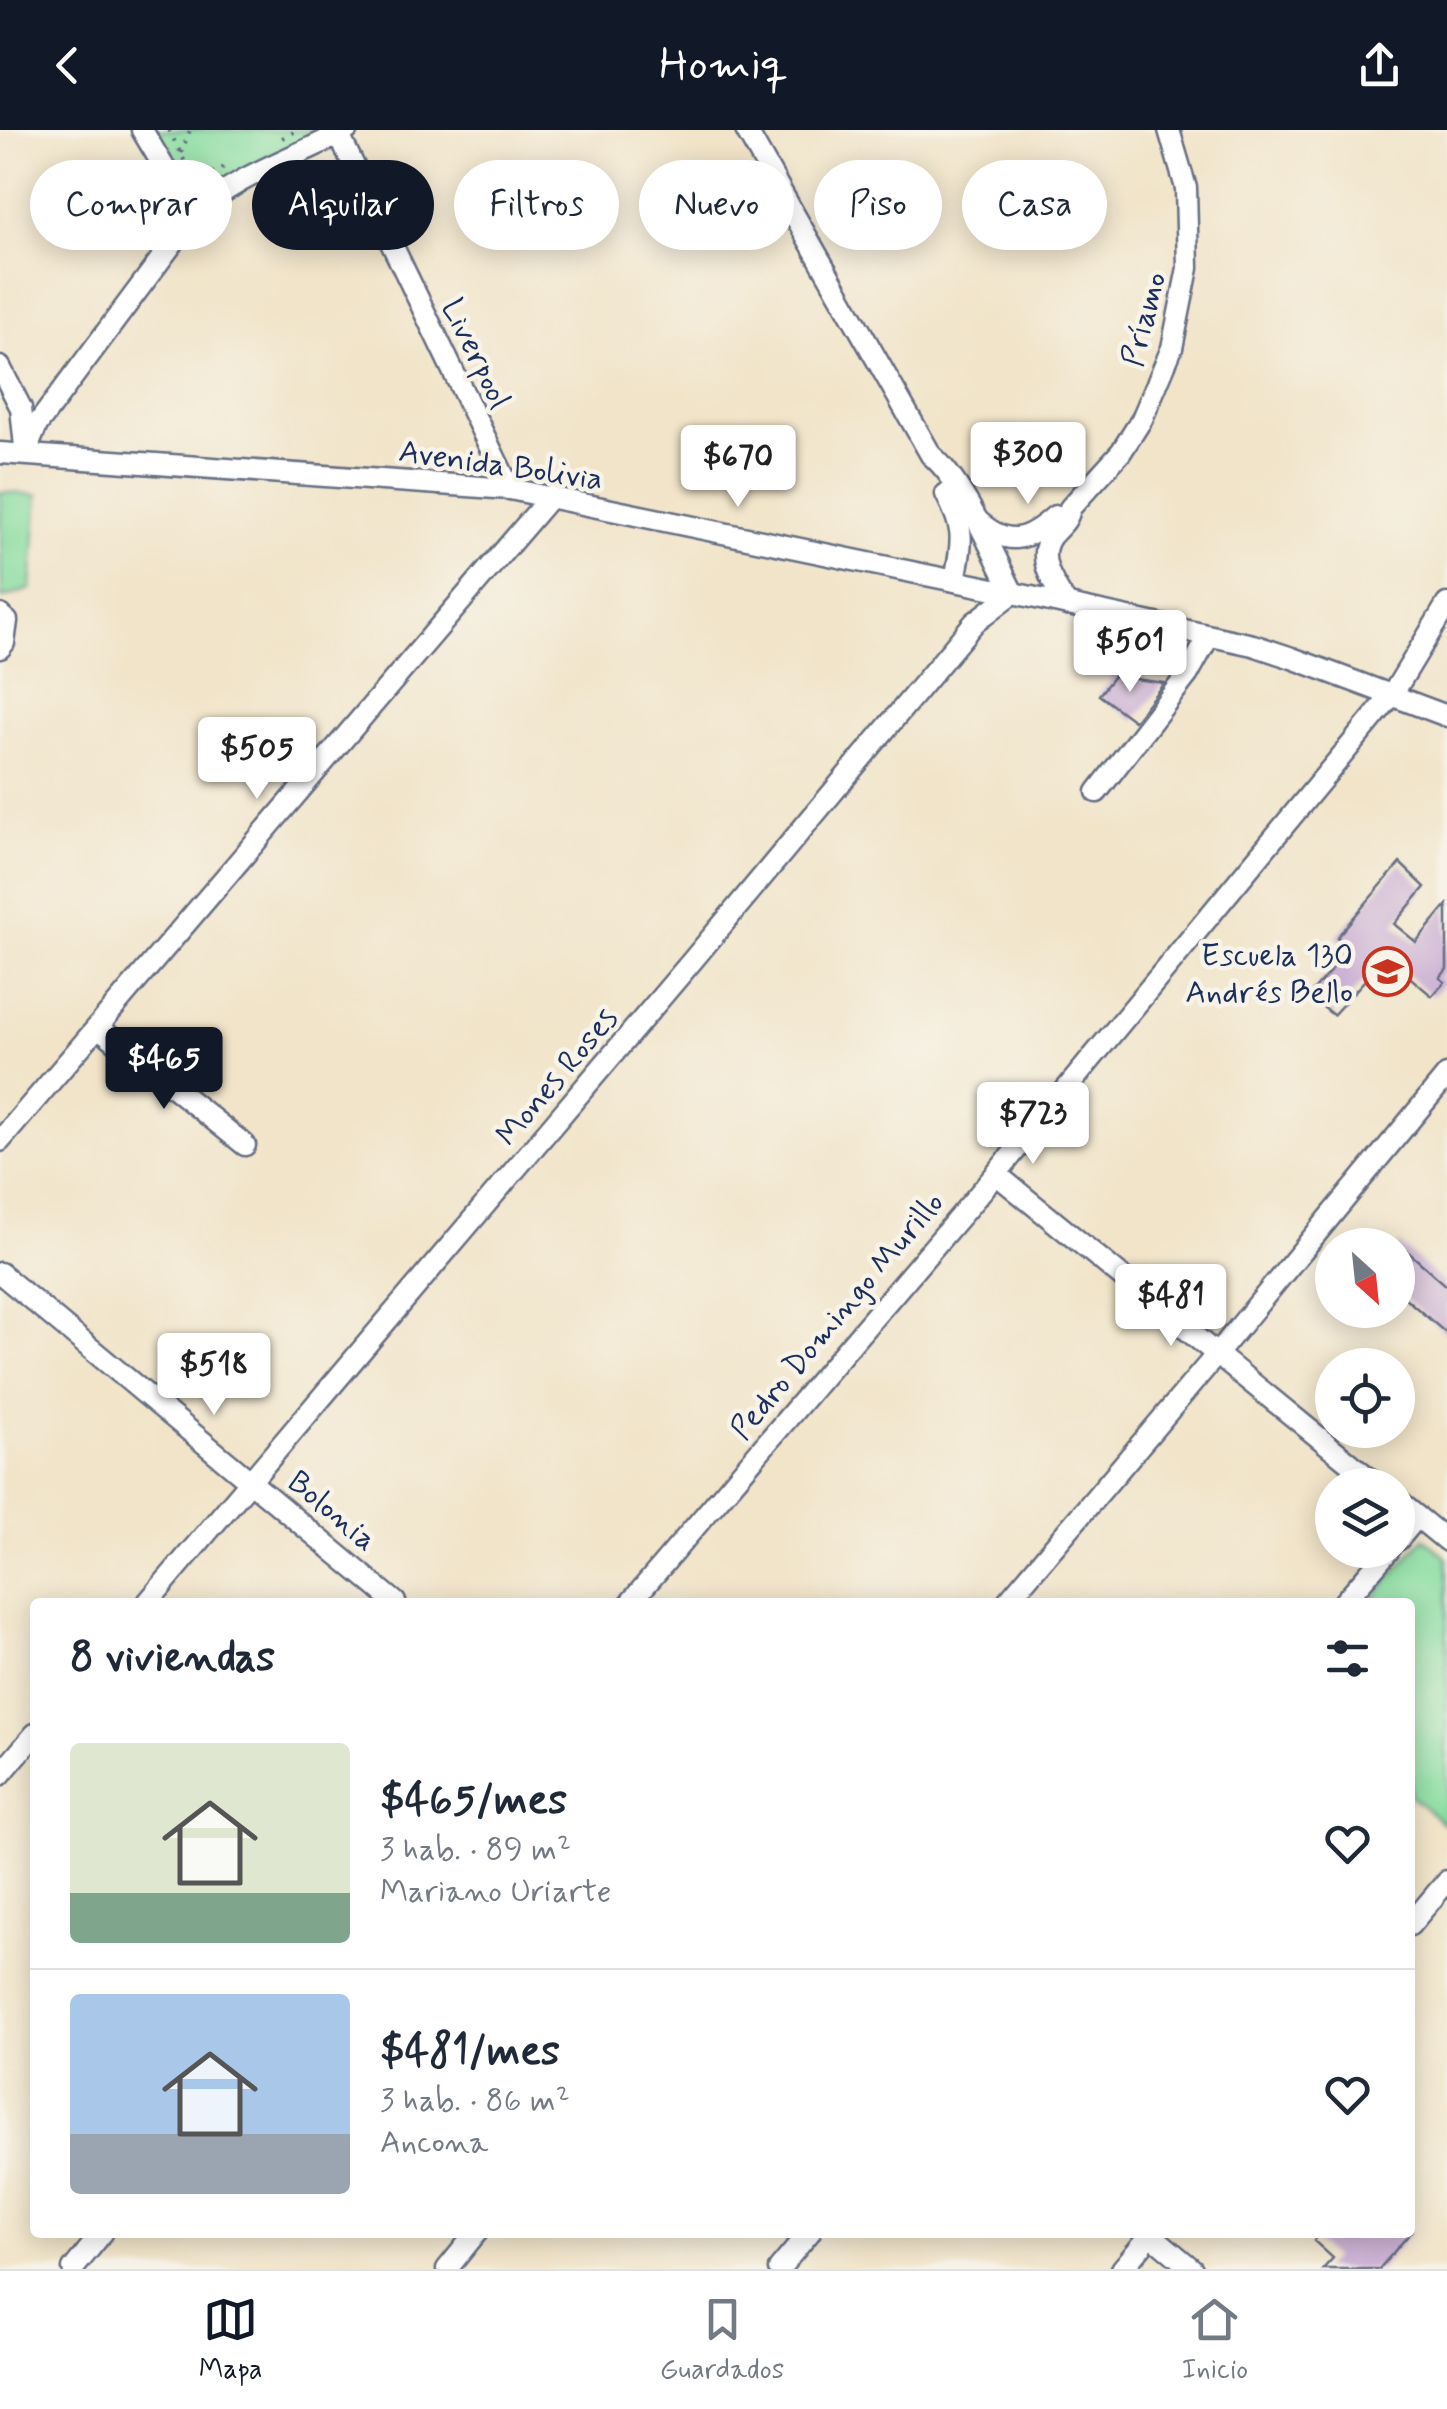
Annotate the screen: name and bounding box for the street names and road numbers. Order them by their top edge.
street label: Príamo [1112,268,1178,371]
street label: Liverpool [431,292,520,416]
street label: Avenida Bolivia [396,431,605,501]
street label: Mones Roses [487,999,628,1156]
street label: Pedro Domingo Murillo [721,1183,954,1449]
street label: Bolonia [278,1462,385,1561]

